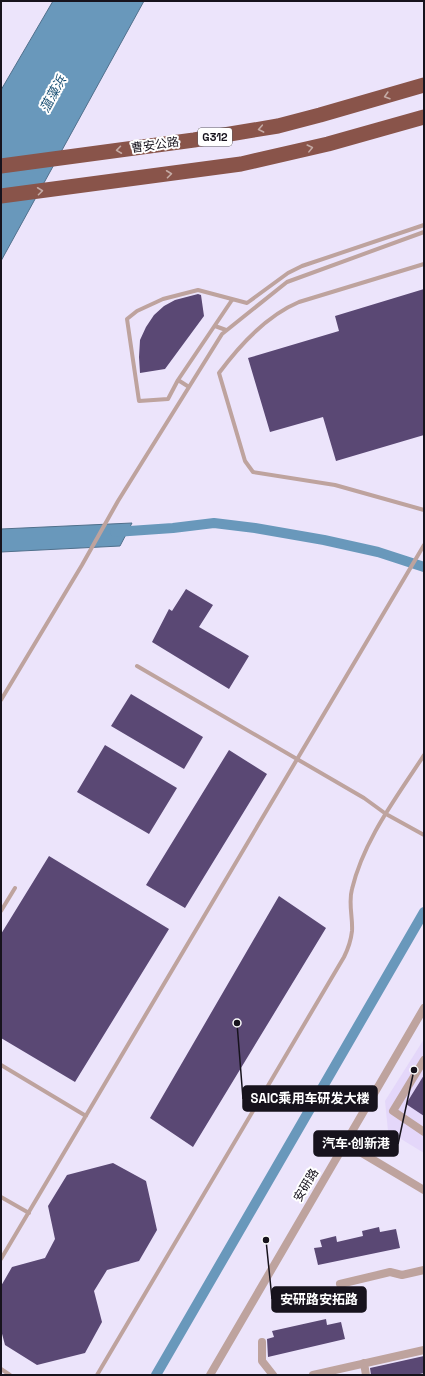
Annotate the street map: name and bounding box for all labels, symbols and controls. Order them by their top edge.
water label: 蕰藻浜 [36,72,70,115]
one-way arrow [383,91,390,100]
one-way arrow [258,124,264,133]
road number: G312 [198,128,232,146]
street label: 曹安公路 [130,134,180,156]
one-way arrow [306,144,313,153]
one-way arrow [116,145,122,154]
one-way arrow [166,170,172,179]
one-way arrow [37,187,43,196]
callout: SAIC乘用车研发大楼 [243,1086,377,1111]
text: SAIC乘用车研发大楼 [251,1090,369,1107]
callout: 汽车·创新港 [314,1131,398,1156]
text: 汽车·创新港 [322,1135,390,1152]
street label: 安研路 [290,1165,322,1205]
callout: 安研路安拓路 [272,1287,366,1312]
text: 安研路安拓路 [280,1291,358,1308]

